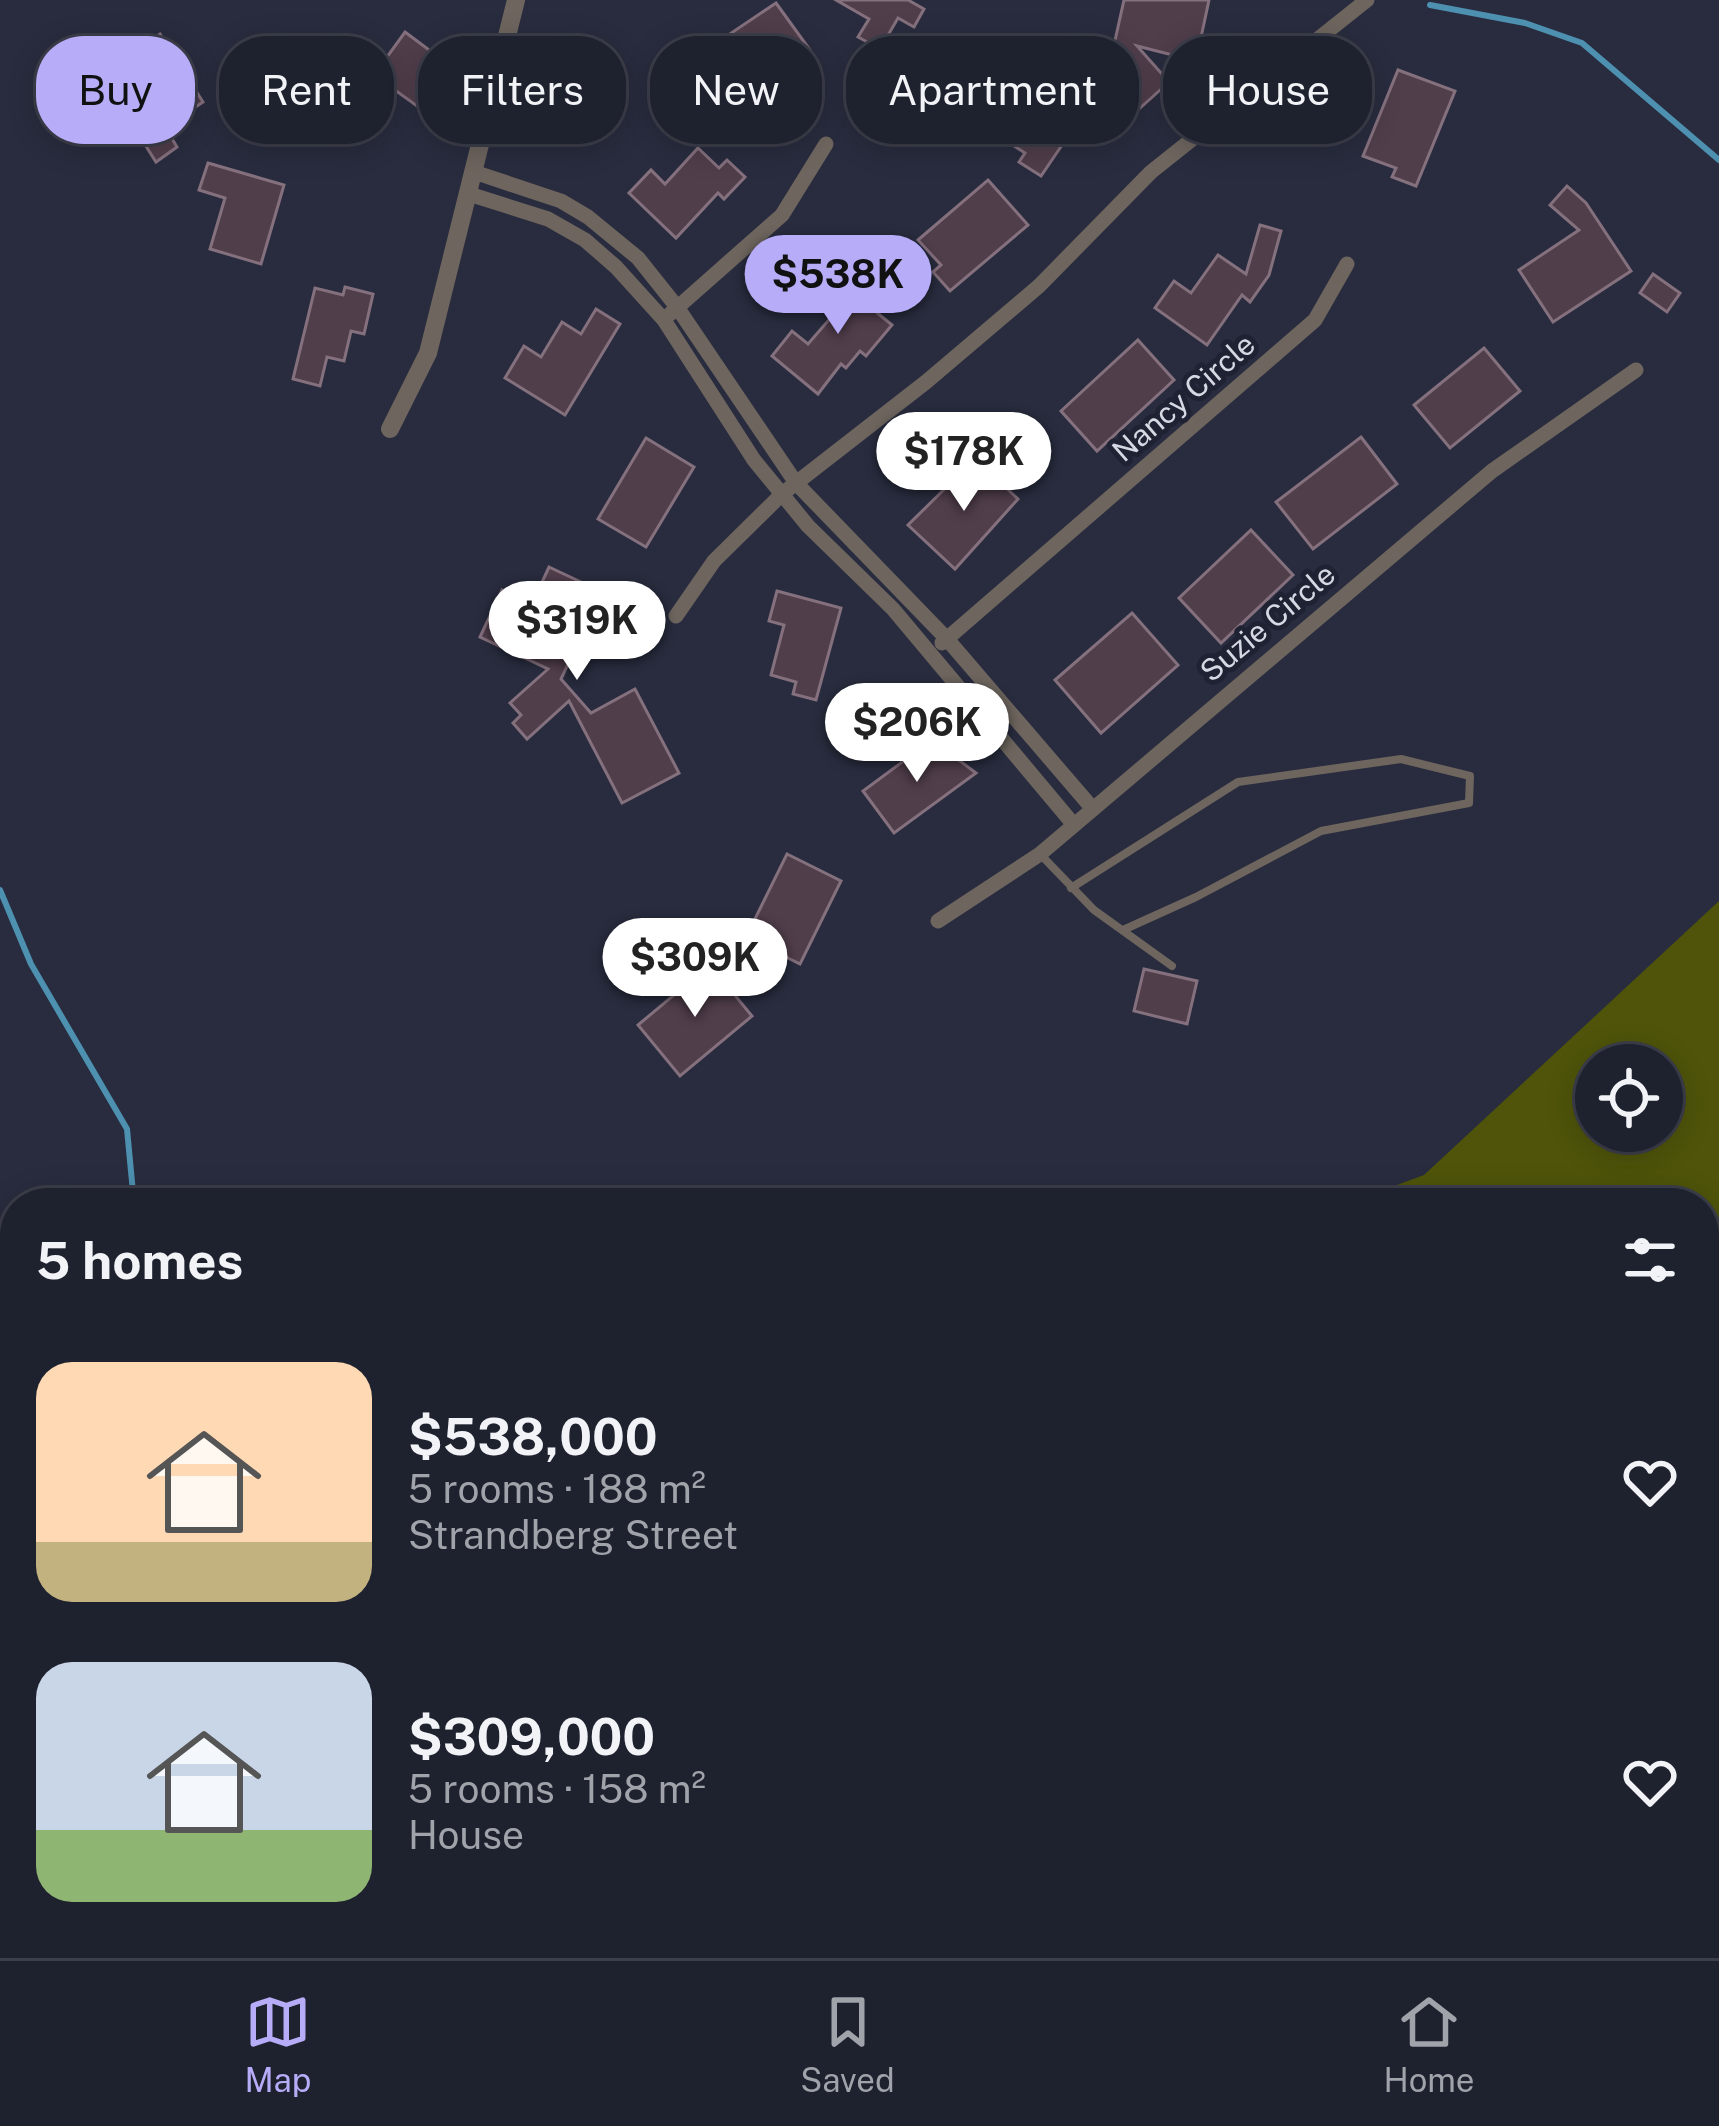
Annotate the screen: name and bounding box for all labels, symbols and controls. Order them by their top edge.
chip: Buy [36,36,195,144]
chip: Rent [219,36,394,144]
chip: Filters [418,36,626,144]
chip: New [650,36,822,144]
chip: Apartment [846,36,1139,144]
chip: House [1163,36,1372,144]
pin: $538K [754,235,922,337]
text: $538K [772,251,904,297]
street label: Nancy Circle [1105,326,1262,469]
pin: $178K [880,412,1048,514]
text: $178K [903,428,1025,474]
street label: Suzie Circle [1193,556,1342,689]
pin: $319K [493,581,661,683]
text: $319K [516,597,638,643]
pin: $206K [833,683,1001,785]
text: $206K [852,699,982,745]
pin: $309K [611,918,779,1020]
text: $309K [629,934,761,980]
map controls [1575,1044,1683,1152]
button: locate [1575,1044,1683,1152]
icon: filters [1617,1227,1683,1293]
text: 5 homes [36,1231,243,1290]
text: $538,000 [408,1407,658,1466]
icon: home [132,1410,276,1554]
icon: heart [1617,1449,1683,1515]
text: 5 rooms · 188 m² [408,1466,706,1512]
text: Strandberg Street [408,1512,738,1558]
text: $309,000 [408,1707,655,1766]
icon: home [132,1710,276,1854]
icon: heart [1617,1749,1683,1815]
text: 5 rooms · 158 m² [408,1766,706,1812]
text: House [408,1812,524,1858]
tab: Map [244,1989,311,2099]
tab: Saved [800,1989,895,2099]
tab: Home [1384,1989,1475,2099]

